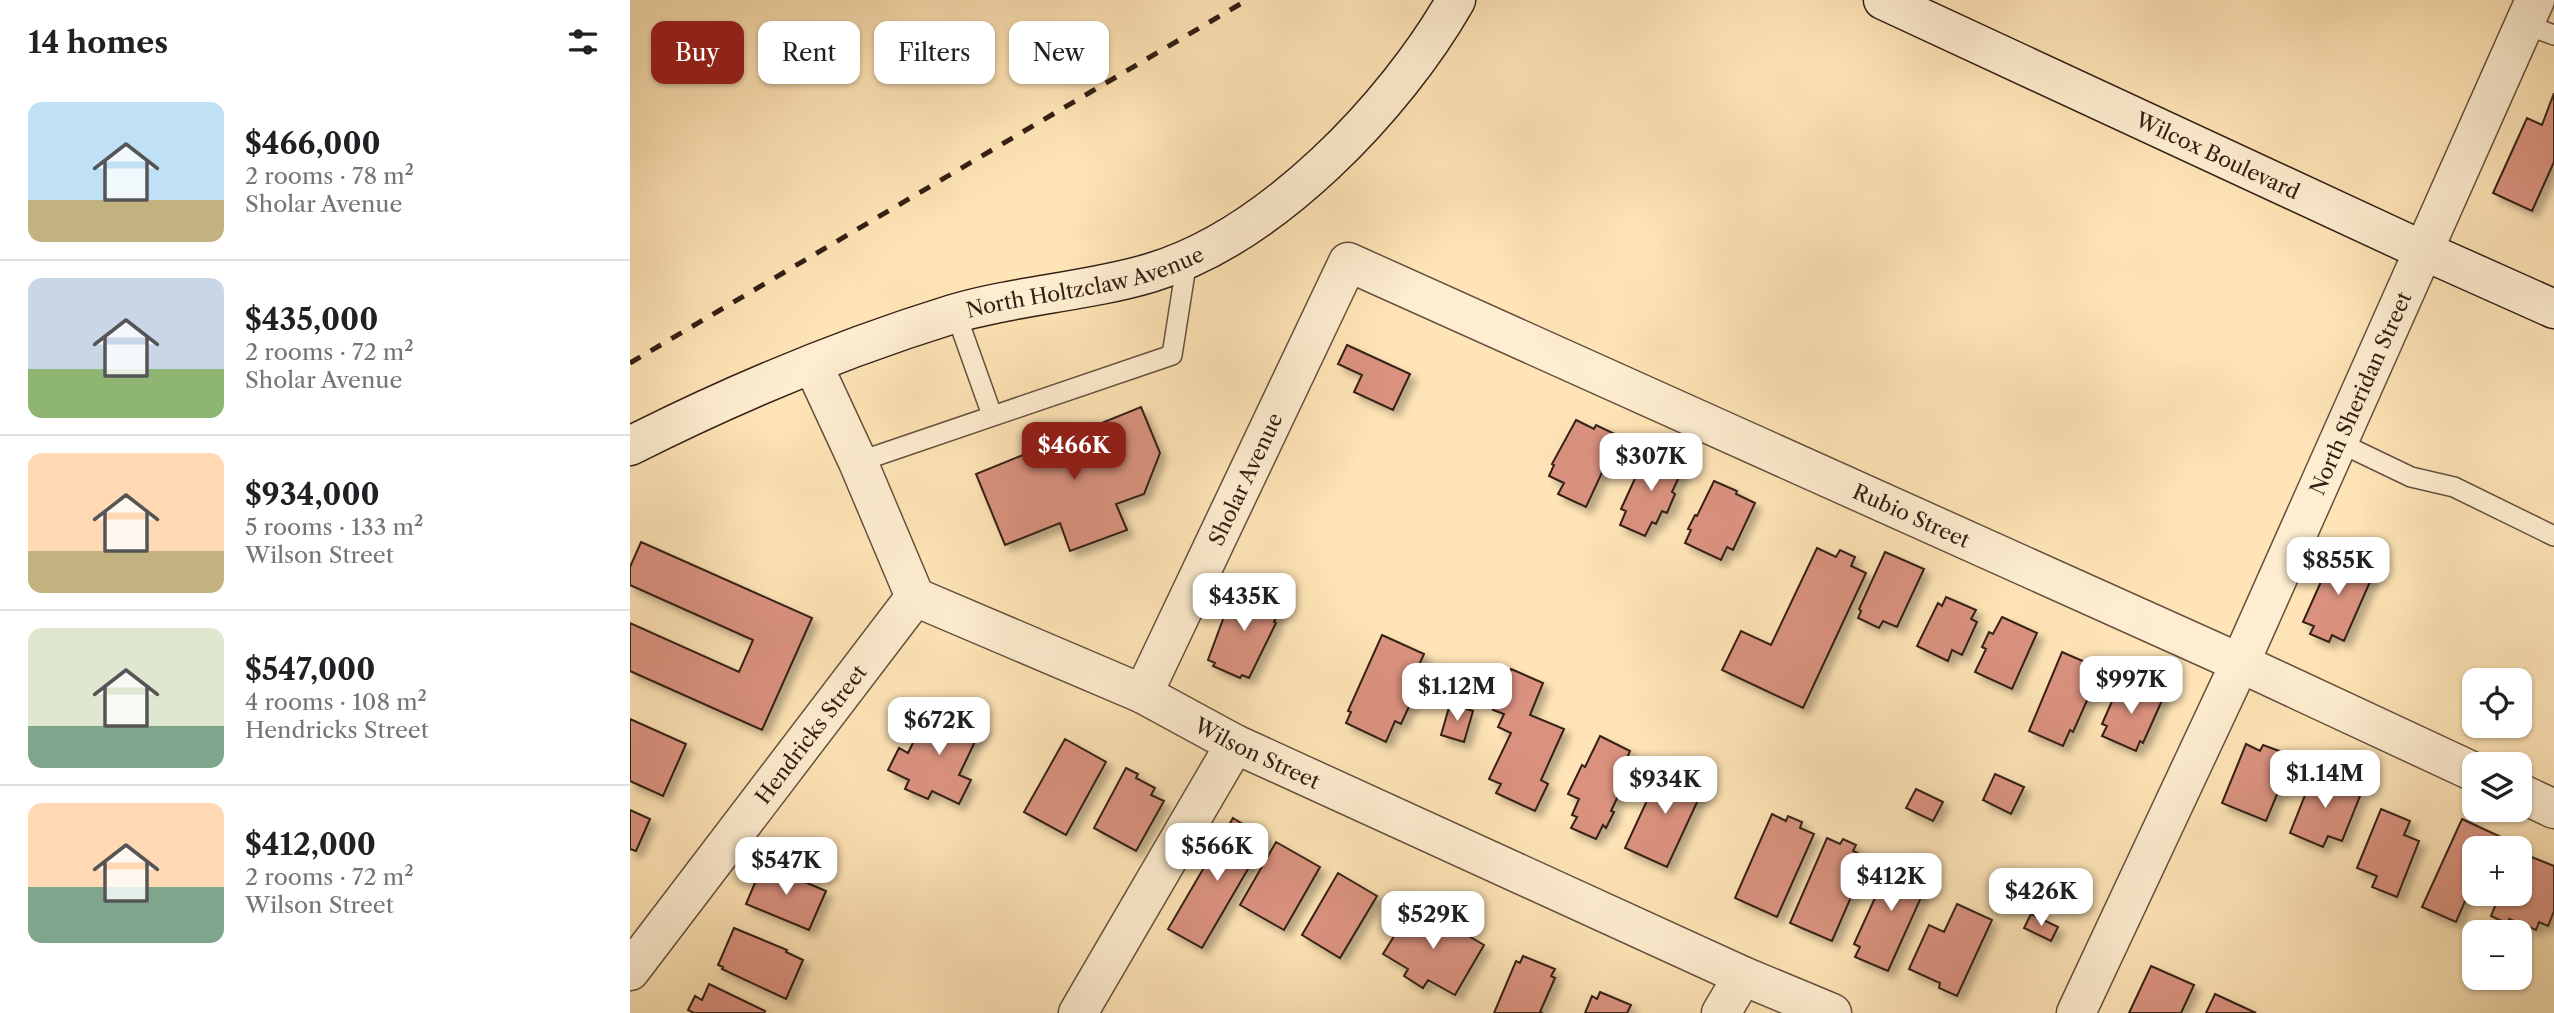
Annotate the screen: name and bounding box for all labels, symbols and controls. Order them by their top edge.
chip: Buy [651,21,744,84]
chip: Rent [758,21,860,84]
chip: Filters [874,21,995,84]
chip: New [1009,21,1109,84]
icon: filters [564,23,602,61]
text: 14 homes [28,24,168,61]
street label: Wilcox Boulevard [2131,106,2304,204]
text: $466,000 [245,125,381,162]
icon: home [84,130,168,214]
text: 2 rooms · 78 m² [245,162,414,190]
text: Sholar Avenue [245,190,402,218]
street label: North Holtzclaw Avenue [963,241,1207,322]
street label: North Sheridan Street [2304,287,2416,498]
text: $435,000 [245,301,378,338]
icon: home [84,306,168,390]
text: 2 rooms · 72 m² [245,338,414,366]
text: Sholar Avenue [245,366,402,394]
street label: Sholar Avenue [1203,409,1287,549]
pin: $466K [1025,422,1123,482]
text: $466K [1038,431,1110,459]
pin: $307K [1602,434,1700,493]
text: $307K [1616,442,1686,470]
text: $934,000 [245,476,380,513]
street label: Rubio Street [1849,478,1974,553]
icon: home [84,481,168,565]
text: 5 rooms · 133 m² [245,513,423,541]
pin: $855K [2289,538,2387,597]
text: Wilson Street [245,541,394,569]
text: $855K [2303,546,2373,574]
pin: $435K [1195,574,1293,633]
text: $435K [1209,582,1279,610]
text: $547,000 [245,651,375,688]
icon: home [84,656,168,740]
pin: $997K [2082,656,2180,716]
street label: Hendricks Street [750,659,872,808]
pin: $1.12M [1400,664,1514,723]
text: $997K [2096,665,2166,693]
map controls [2462,668,2532,990]
button: locate [2462,668,2532,738]
text: $1.12M [1418,672,1496,700]
text: 4 rooms · 108 m² [245,688,427,716]
pin: $672K [890,698,988,757]
text: $672K [904,706,974,734]
street label: Wilson Street [1190,712,1324,794]
text: Hendricks Street [245,716,429,744]
pin: $1.14M [2268,750,2382,810]
button: layers [2462,752,2532,822]
pin: $934K [1616,756,1714,816]
text: $1.14M [2286,759,2364,787]
text: $934K [1629,765,1701,793]
pin: $566K [1168,824,1266,883]
text: $412,000 [245,826,376,863]
icon: home [84,831,168,915]
text: $566K [1181,832,1253,860]
button: + [2462,836,2532,906]
pin: $547K [737,838,835,897]
text: $547K [751,846,821,874]
pin: $412K [1842,853,1940,913]
text: $412K [1857,862,1925,890]
text: 2 rooms · 72 m² [245,863,414,891]
pin: $426K [1992,869,2090,928]
text: $426K [2005,877,2077,905]
text: Wilson Street [245,891,394,919]
pin: $529K [1384,892,1482,951]
text: $529K [1397,900,1469,928]
button: − [2462,920,2532,990]

